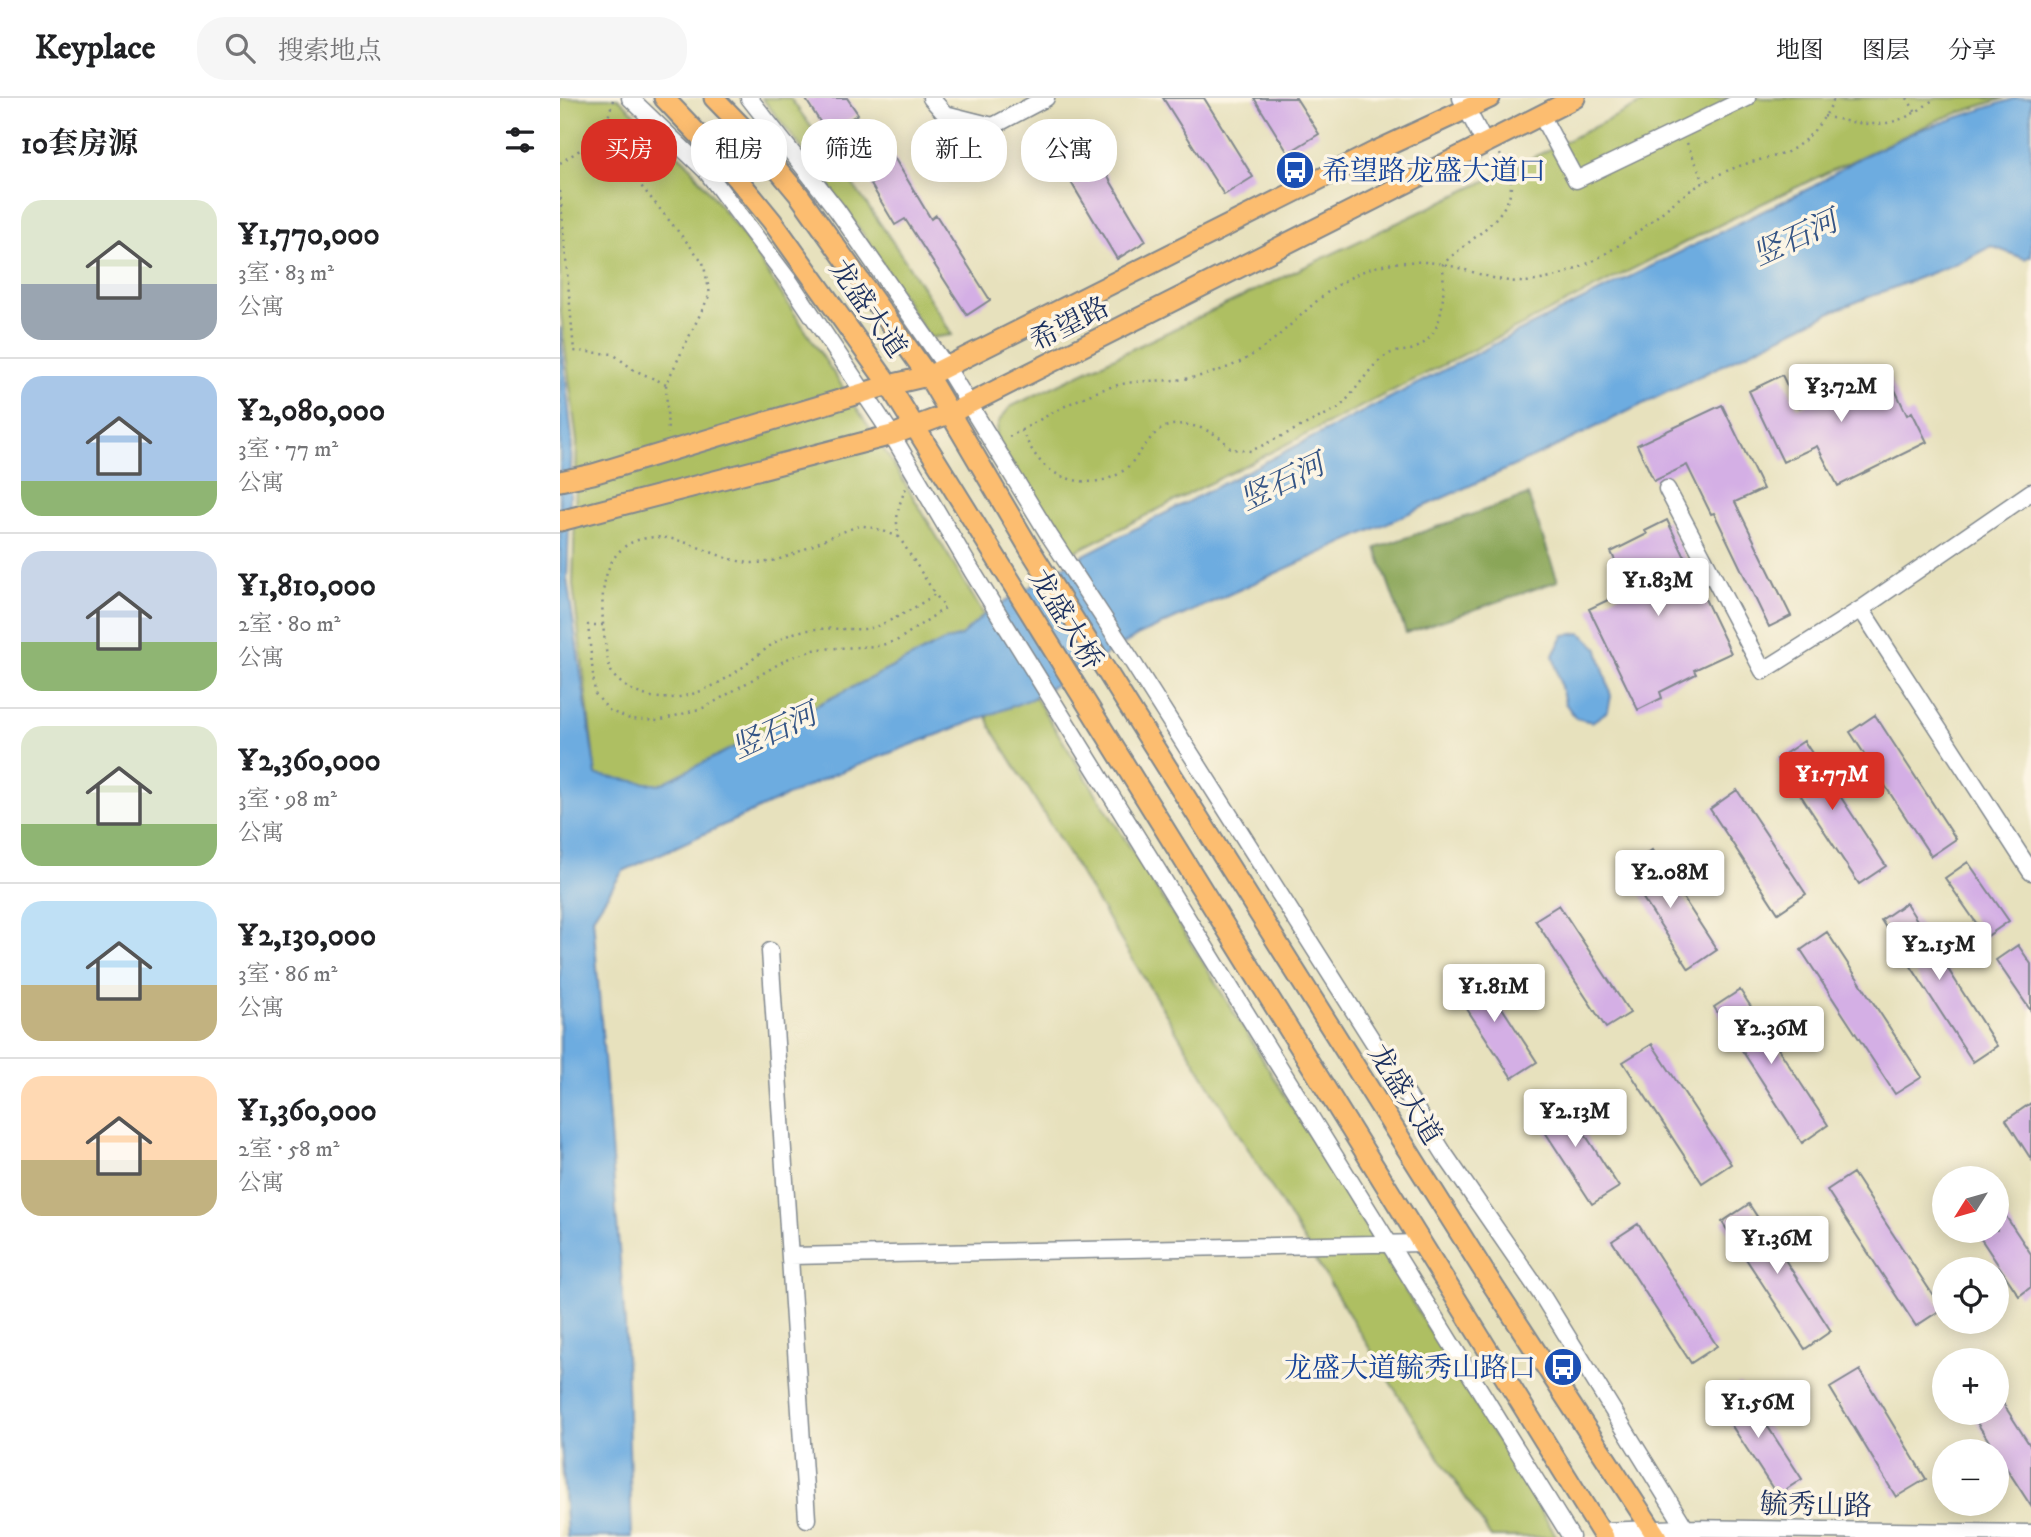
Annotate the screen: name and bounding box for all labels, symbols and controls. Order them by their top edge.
search box [197,17,687,80]
text: Keyplace [35,28,155,69]
icon: search [221,29,259,67]
text: 搜索地点 [277,35,381,68]
text: 地图 [1776,36,1824,66]
text: 图层 [1862,36,1910,66]
text: 分享 [1948,36,1996,66]
chip: 买房 [581,119,677,182]
chip: 租房 [691,119,787,182]
chip: 筛选 [801,119,897,182]
chip: 新上 [911,119,1007,182]
chip: 公寓 [1021,119,1117,182]
icon: filters [501,121,539,159]
text: 10套房源 [21,126,138,163]
bus stop icon: 希望路龙盛大道口 [1274,149,1316,191]
place label: 希望路龙盛大道口 [1322,154,1546,189]
water label: 竖石河 [1747,201,1849,275]
text: ¥1,770,000 [238,217,380,254]
icon: home [77,228,161,312]
street label: 龙盛大道 [821,253,914,365]
text: 3室 · 83 m² [238,259,334,288]
street label: 希望路 [1024,290,1115,359]
text: 公寓 [238,293,284,322]
pin: ¥3.72M [1784,364,1898,424]
text: ¥3.72M [1805,372,1877,401]
text: ¥2,080,000 [238,393,385,430]
icon: home [77,404,161,488]
text: 3室 · 77 m² [238,435,338,464]
water label: 竖石河 [1234,445,1336,520]
text: 公寓 [238,469,284,498]
pin: ¥1.83M [1601,559,1715,618]
street label: 龙盛大桥 [1021,563,1110,677]
text: ¥1.83M [1623,566,1693,595]
text: ¥1,810,000 [238,568,376,605]
icon: home [77,579,161,663]
text: 2室 · 80 m² [238,610,341,639]
text: 公寓 [238,644,284,673]
water label: 竖石河 [726,694,828,768]
text: ¥2,360,000 [238,743,381,780]
pin: ¥1.77M [1775,752,1889,812]
icon: home [77,754,161,838]
text: ¥1.77M [1795,760,1869,789]
text: 3室 · 98 m² [238,785,337,814]
text: 公寓 [238,819,284,848]
pin: ¥2.08M [1613,850,1727,910]
text: ¥2.08M [1631,858,1709,887]
text: ¥2,130,000 [238,918,376,955]
pin: ¥2.15M [1882,922,1996,982]
icon: home [77,929,161,1013]
text: ¥2.15M [1902,930,1976,959]
text: 3室 · 86 m² [238,960,337,989]
pin: ¥1.81M [1437,964,1551,1024]
text: ¥1.81M [1459,972,1529,1001]
text: 公寓 [238,994,284,1023]
pin: ¥2.36M [1714,1006,1828,1066]
text: ¥2.36M [1734,1014,1808,1043]
street label: 龙盛大道 [1360,1038,1449,1152]
pin: ¥2.13M [1518,1090,1632,1149]
text: ¥1,360,000 [238,1093,377,1130]
text: ¥2.13M [1540,1097,1610,1126]
icon: home [77,1104,161,1188]
text: 2室 · 58 m² [238,1135,340,1164]
north arrow [1932,1166,2009,1242]
map controls [1932,1166,2009,1516]
text: 公寓 [238,1169,284,1198]
pin: ¥1.36M [1720,1216,1834,1276]
text: ¥1.36M [1742,1224,1812,1253]
button: locate [1932,1257,2009,1334]
bus stop icon: 龙盛大道毓秀山路口 [1542,1346,1584,1388]
button: + [1932,1348,2009,1425]
place label: 龙盛大道毓秀山路口 [1284,1351,1536,1386]
pin: ¥1.56M [1701,1380,1815,1440]
text: ¥1.56M [1721,1388,1795,1417]
button: − [1932,1439,2009,1516]
street label: 毓秀山路 [1760,1487,1872,1524]

